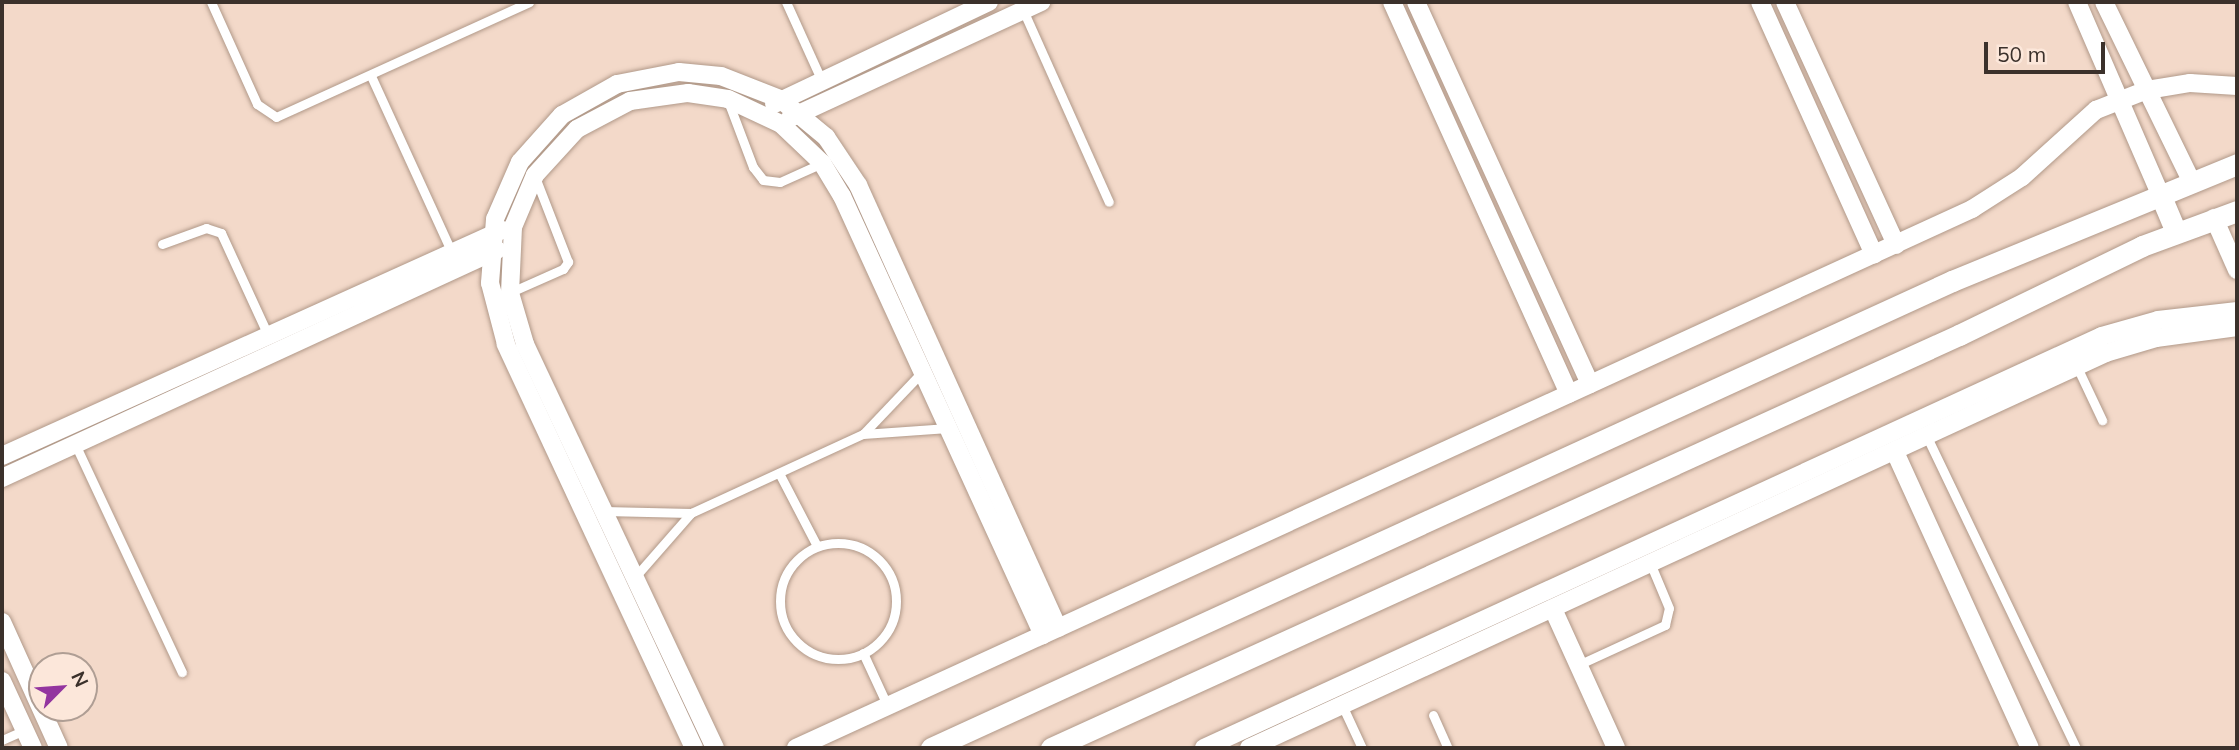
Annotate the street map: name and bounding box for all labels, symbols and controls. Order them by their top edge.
scale bar [1987,28,2108,72]
text: 50 m [1997,41,2046,67]
north arrow [28,652,98,722]
text: N [66,667,94,691]

